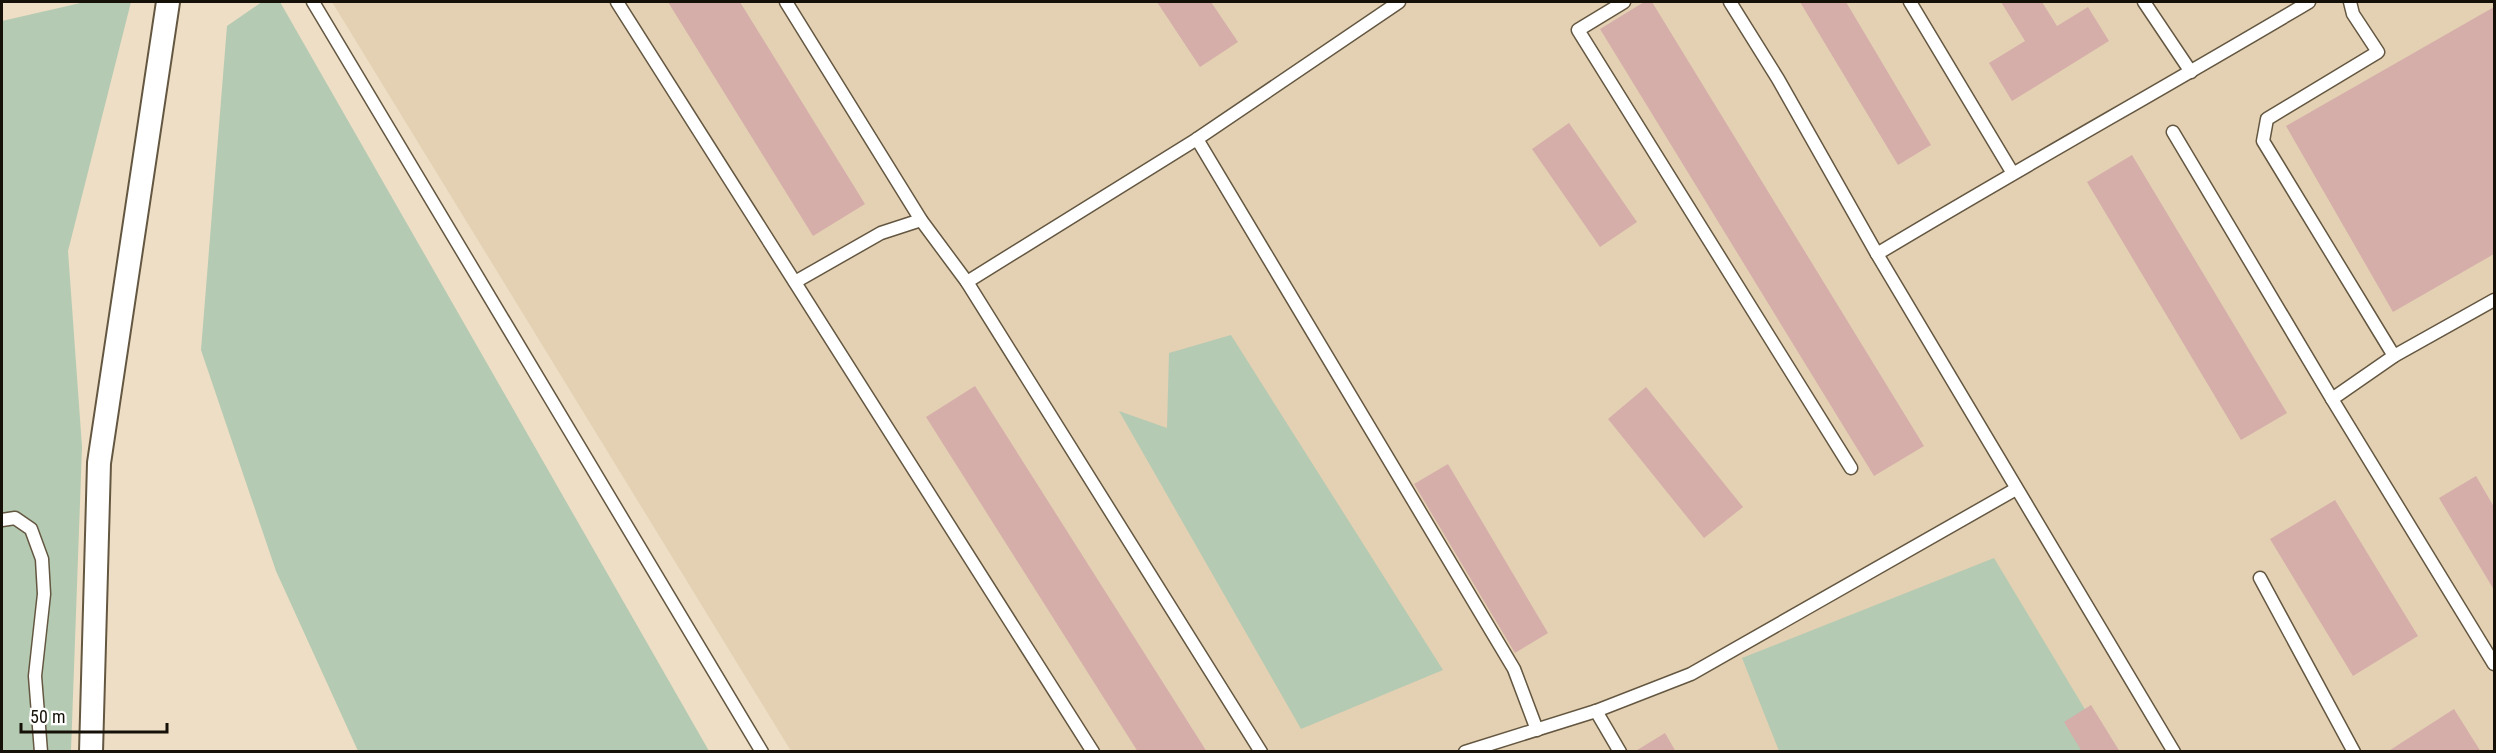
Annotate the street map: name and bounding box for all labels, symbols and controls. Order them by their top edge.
scale bar [21,696,166,734]
text: 50 m [30,706,65,727]

